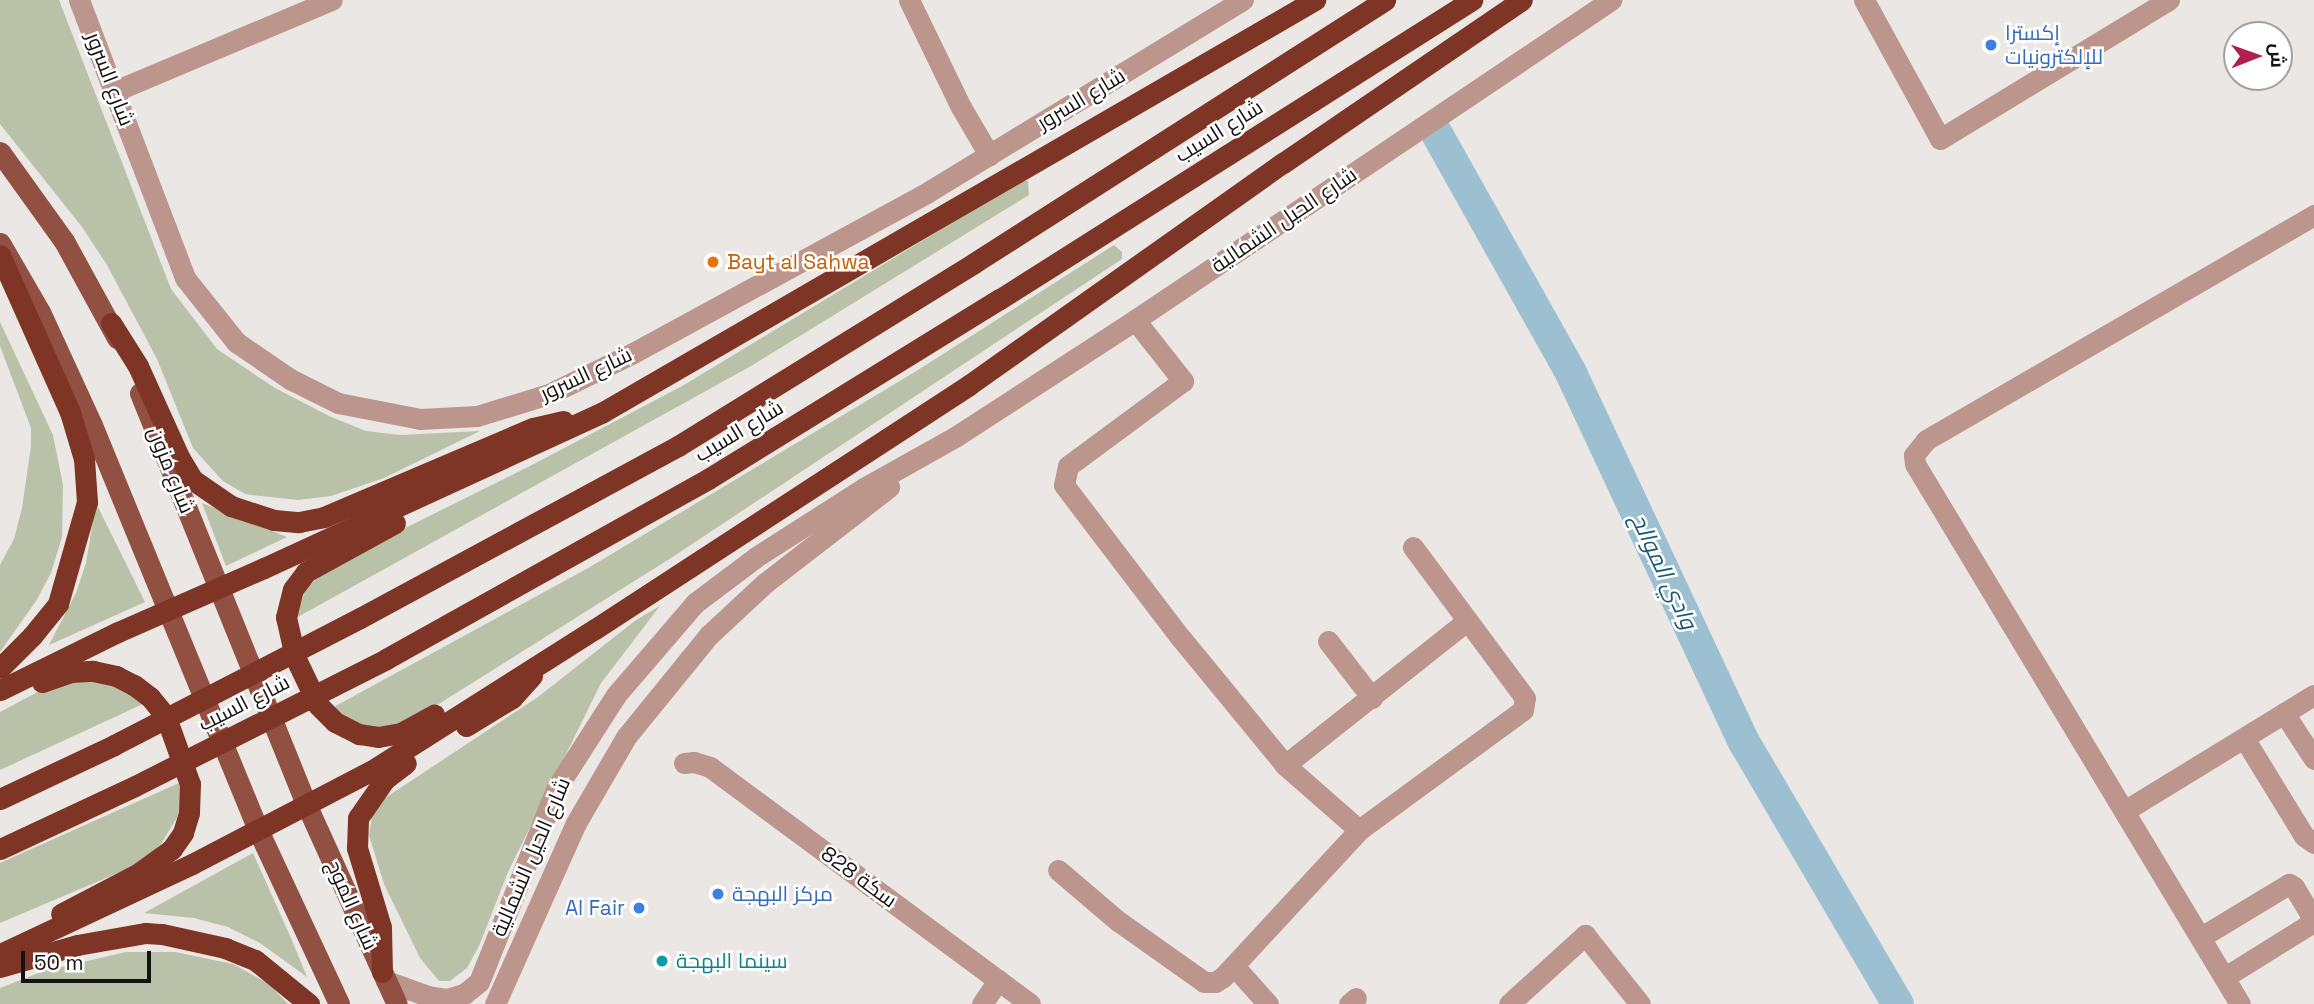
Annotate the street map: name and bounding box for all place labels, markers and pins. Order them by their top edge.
place label: إكسترا للإلكترونيات [2005,20,2103,70]
marker: إكسترا للإلكترونيات [1983,37,1999,53]
place label: Bayt al Sahwa [727,249,870,275]
marker: Bayt al Sahwa [705,254,721,270]
place label: مركز البهجة [732,881,833,907]
marker: مركز البهجة [710,886,726,902]
place label: Al Fair [565,895,625,921]
marker: Al Fair [631,900,647,916]
place label: سينما البهجة [676,948,788,974]
marker: سينما البهجة [654,953,670,969]

